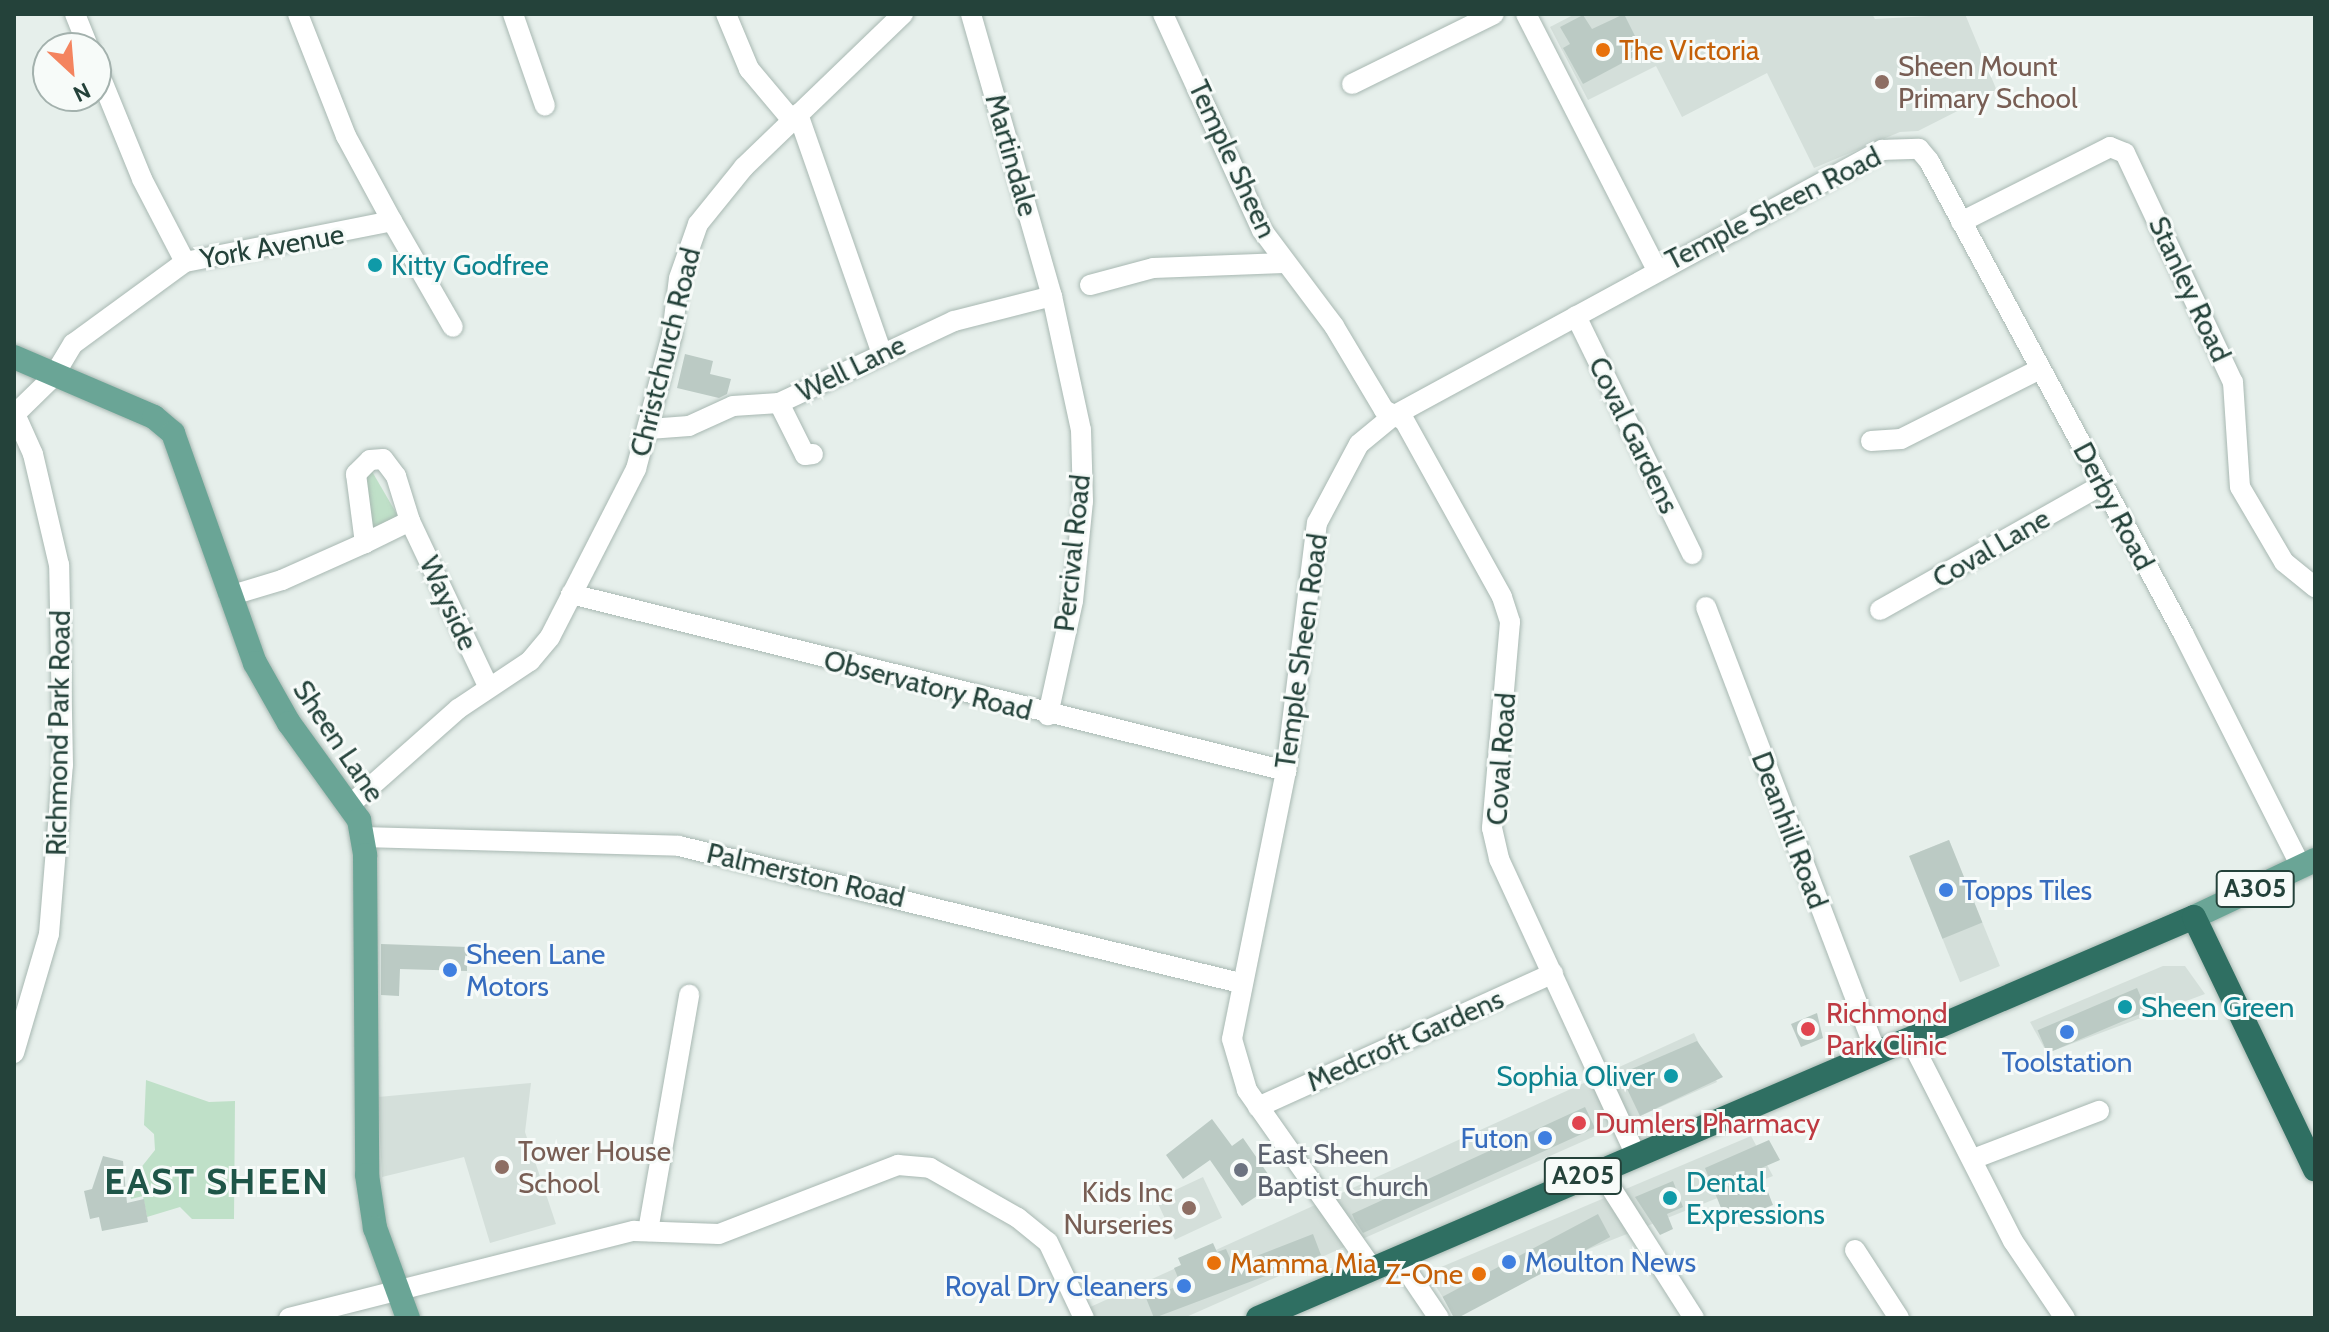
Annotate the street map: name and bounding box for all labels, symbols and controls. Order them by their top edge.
north arrow [32,32,112,112]
place label: The Victoria [1619,33,1759,67]
marker: The Victoria [1594,41,1612,59]
place label: Sheen Mount Primary School [1898,49,2078,115]
marker: Sheen Mount Primary School [1873,73,1891,91]
street label: Temple Sheen [1182,75,1284,243]
text: N [69,77,95,108]
street label: Martindale [979,90,1045,220]
street label: Temple Sheen Road [1660,139,1886,277]
street label: Stanley Road [2142,211,2238,367]
street label: York Avenue [197,217,347,275]
street label: Christchurch Road [623,244,707,460]
place label: Kitty Godfree [391,248,549,282]
marker: Kitty Godfree [366,256,384,274]
street label: Well Lane [791,327,911,409]
street label: Coval Gardens [1582,351,1686,519]
street label: Derby Road [2066,436,2162,576]
street label: Percival Road [1047,473,1097,633]
street label: Coval Lane [1927,501,2055,595]
street label: Temple Sheen Road [1268,531,1334,771]
street label: Wayside [413,551,485,655]
street label: Richmond Park Road [39,610,77,856]
street label: Observatory Road [820,643,1036,727]
street label: Sheen Lane [286,674,392,808]
street label: Coval Road [1480,692,1522,826]
street label: Deanhill Road [1745,747,1835,913]
street label: Palmerston Road [704,836,908,914]
road number: A305 [2215,867,2295,911]
place label: Topps Tiles [1962,873,2092,907]
marker: Topps Tiles [1937,881,1955,899]
place label: Sheen Lane Motors [466,937,605,1003]
marker: Sheen Lane Motors [441,961,459,979]
street label: Medcroft Gardens [1302,982,1508,1098]
place label: Sheen Green [2141,990,2294,1024]
place label: Richmond Park Clinic [1826,996,1948,1062]
marker: Sheen Green [2116,998,2134,1016]
marker: Richmond Park Clinic [1797,1018,1819,1040]
marker: Toolstation [2058,1023,2076,1041]
place label: Toolstation [2002,1045,2132,1079]
place label: Sophia Oliver [1496,1059,1655,1093]
marker: Sophia Oliver [1662,1067,1680,1085]
place label: Dumlers Pharmacy [1595,1106,1820,1140]
marker: Dumlers Pharmacy [1570,1114,1588,1132]
place label: Futon [1460,1121,1529,1155]
marker: Futon [1536,1129,1554,1147]
place label: Tower House School [518,1134,671,1200]
place label: East Sheen Baptist Church [1257,1137,1429,1203]
road number: A205 [1543,1154,1623,1198]
marker: Tower House School [493,1158,511,1176]
district label: EAST SHEEN [104,1160,330,1204]
marker: East Sheen Baptist Church [1232,1161,1250,1179]
place label: Dental Expressions [1686,1165,1825,1231]
place label: Kids Inc Nurseries [1063,1175,1173,1241]
marker: Dental Expressions [1661,1189,1679,1207]
marker: Kids Inc Nurseries [1180,1199,1198,1217]
place label: Moulton News [1525,1245,1696,1279]
place label: Mamma Mia [1230,1246,1377,1280]
marker: Moulton News [1500,1253,1518,1271]
marker: Mamma Mia [1205,1254,1223,1272]
place label: Z-One [1385,1257,1463,1291]
marker: Z-One [1470,1265,1488,1283]
place label: Royal Dry Cleaners [945,1269,1168,1303]
marker: Royal Dry Cleaners [1175,1277,1193,1295]

